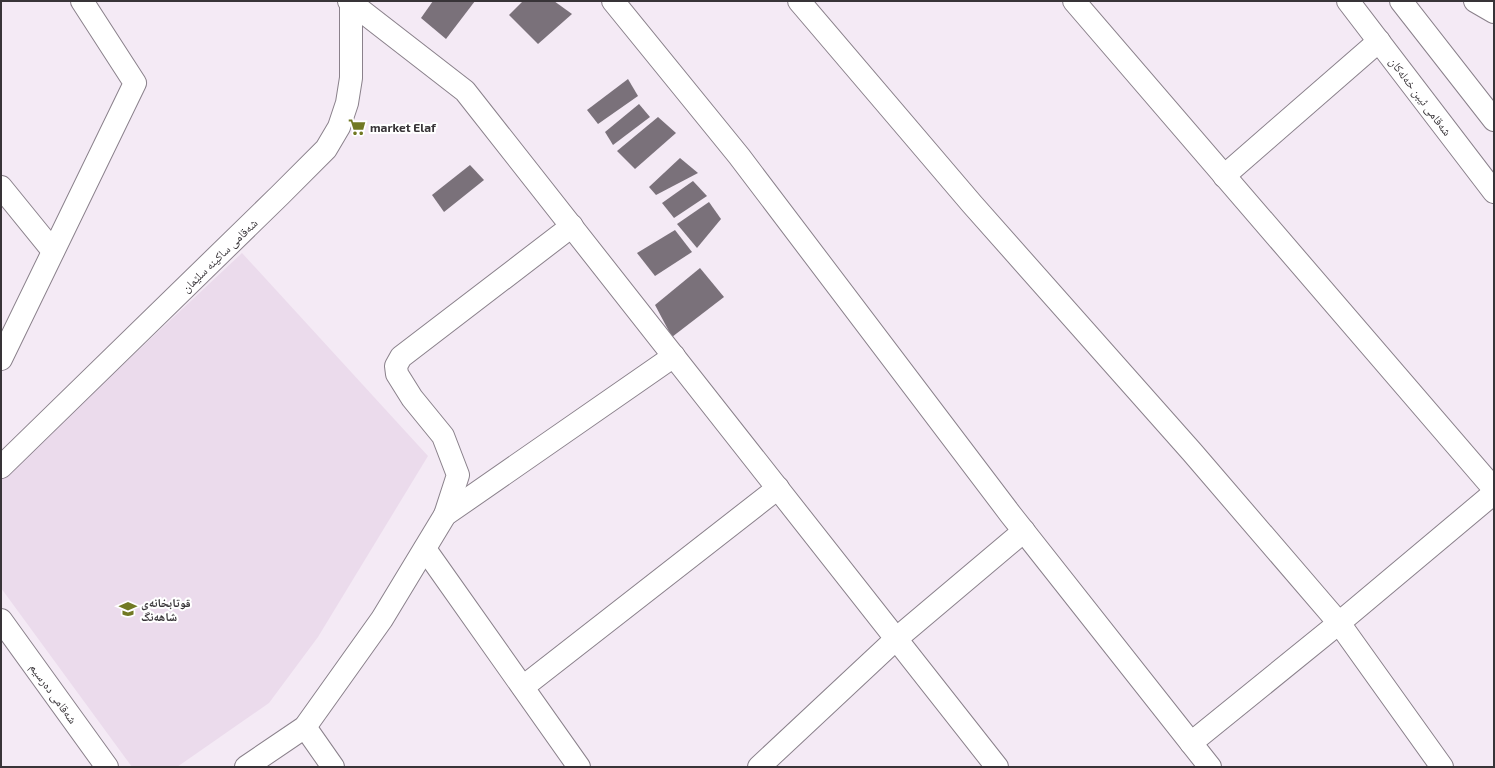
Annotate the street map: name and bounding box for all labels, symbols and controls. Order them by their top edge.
street label: شەقامی ئیبن خەلەکان [1386,54,1455,139]
supermarket icon: market Elaf [347,117,367,137]
place label: market Elaf [370,120,437,134]
street label: شەقامی ساکینە سلێمان [178,215,261,296]
place label: قوتابخانەى شاهەنگ [141,595,191,623]
school or university icon: قوتابخانەى شاهەنگ [118,599,138,619]
street label: شەقامی دەرسیم [26,660,81,727]

